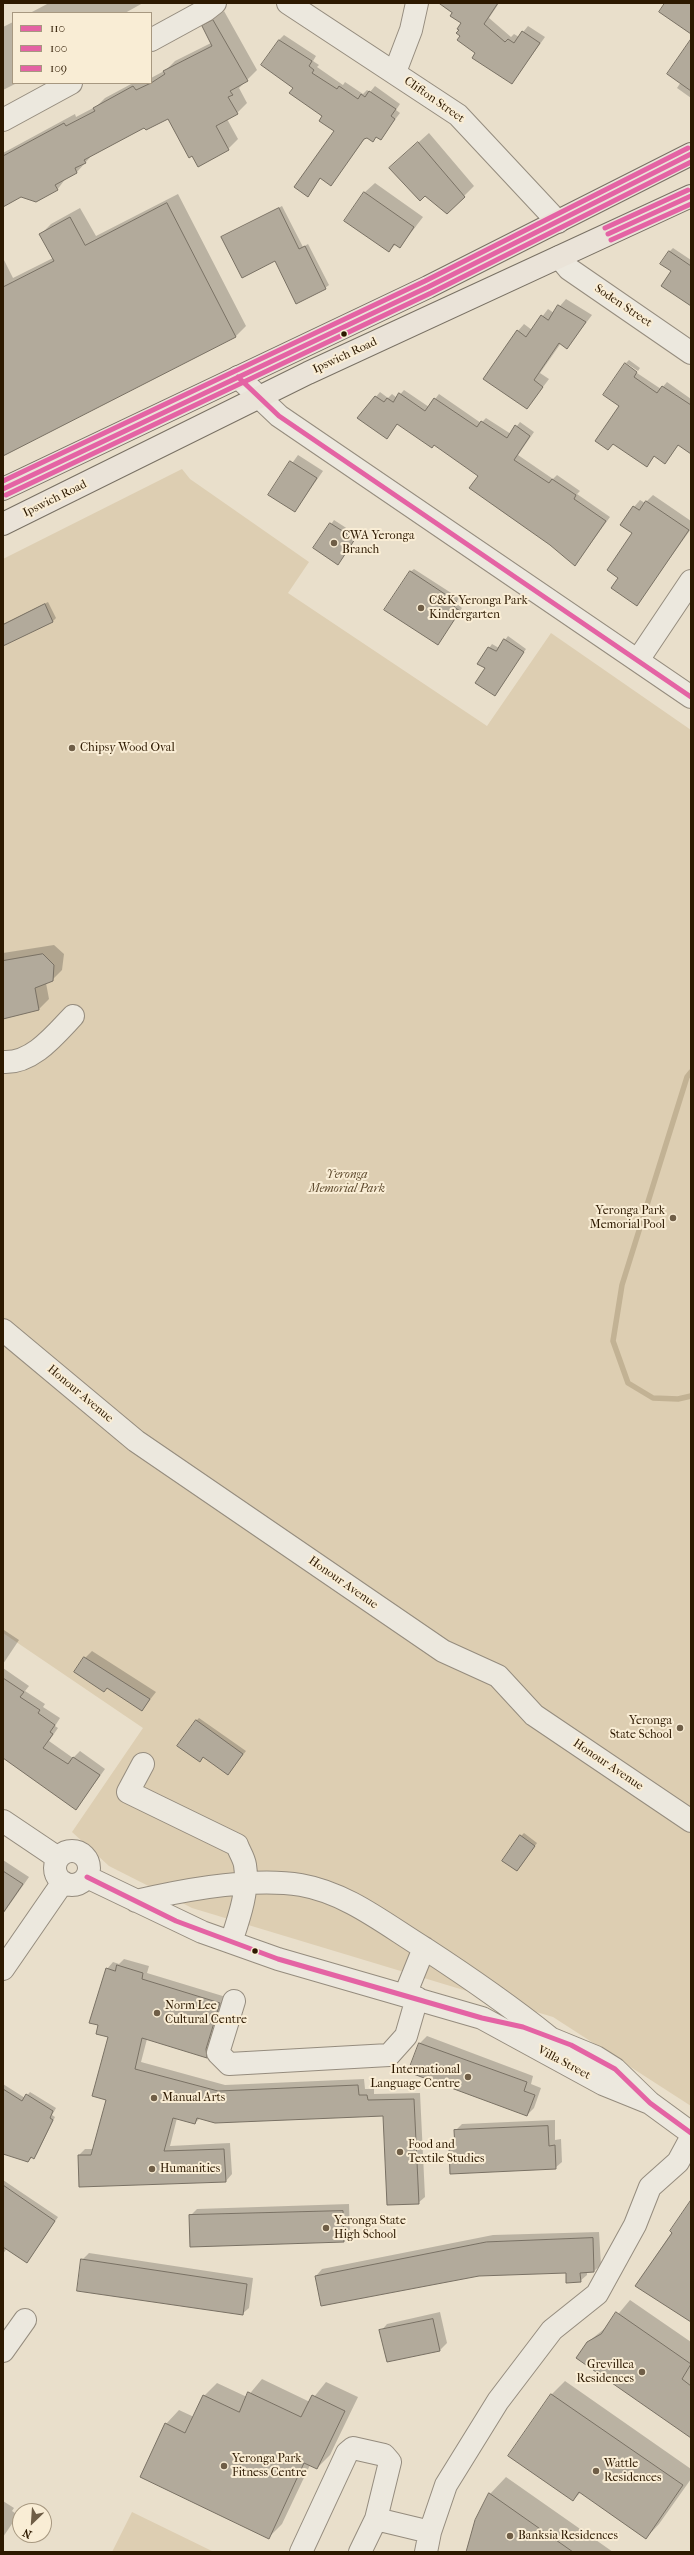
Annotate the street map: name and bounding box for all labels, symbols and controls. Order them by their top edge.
legend [12,12,152,84]
text: 110 [50,21,65,35]
text: 100 [50,41,67,55]
text: 109 [50,61,67,75]
street label: Clifton Street [401,74,467,126]
street label: Soden Street [592,282,654,330]
unlabelled marker [339,329,349,339]
street label: Ipswich Road [311,335,379,377]
street label: Ipswich Road [21,477,89,521]
place label: CWA Yeronga Branch [342,529,414,557]
marker: CWA Yeronga Branch [329,538,339,548]
place label: C&K Yeronga Park Kindergarten [429,594,528,622]
marker: C&K Yeronga Park Kindergarten [416,603,426,613]
place label: Chipsy Wood Oval [80,741,175,755]
marker: Chipsy Wood Oval [67,743,77,753]
park label: Yeronga Memorial Park [309,1168,385,1196]
place label: Yeronga Park Memorial Pool [590,1204,665,1232]
marker: Yeronga Park Memorial Pool [668,1213,678,1223]
street label: Honour Avenue [44,1362,116,1426]
street label: Honour Avenue [306,1554,380,1612]
place label: Yeronga State School [610,1714,672,1742]
marker: Yeronga State School [675,1723,685,1733]
street label: Honour Avenue [570,1736,646,1794]
unlabelled marker [250,1946,260,1956]
place label: Norm Lee Cultural Centre [165,1999,247,2027]
marker: Norm Lee Cultural Centre [152,2008,162,2018]
street label: Villa Street [535,2043,593,2083]
place label: International Language Centre [370,2063,460,2091]
marker: International Language Centre [463,2072,473,2082]
place label: Manual Arts [162,2091,225,2105]
marker: Manual Arts [149,2093,159,2103]
place label: Food and Textile Studies [408,2138,484,2166]
marker: Food and Textile Studies [395,2147,405,2157]
place label: Humanities [160,2162,220,2176]
marker: Humanities [147,2164,157,2174]
place label: Yeronga State High School [334,2214,406,2242]
marker: Yeronga State High School [321,2223,331,2233]
place label: Grevillea Residences [577,2358,634,2386]
marker: Grevillea Residences [637,2367,647,2377]
place label: Yeronga Park Fitness Centre [232,2452,307,2480]
place label: Wattle Residences [604,2457,661,2485]
marker: Yeronga Park Fitness Centre [219,2461,229,2471]
marker: Wattle Residences [591,2466,601,2476]
north arrow [12,2503,52,2543]
text: N [21,2526,34,2541]
place label: Banksia Residences [518,2529,618,2543]
marker: Banksia Residences [505,2531,515,2541]

